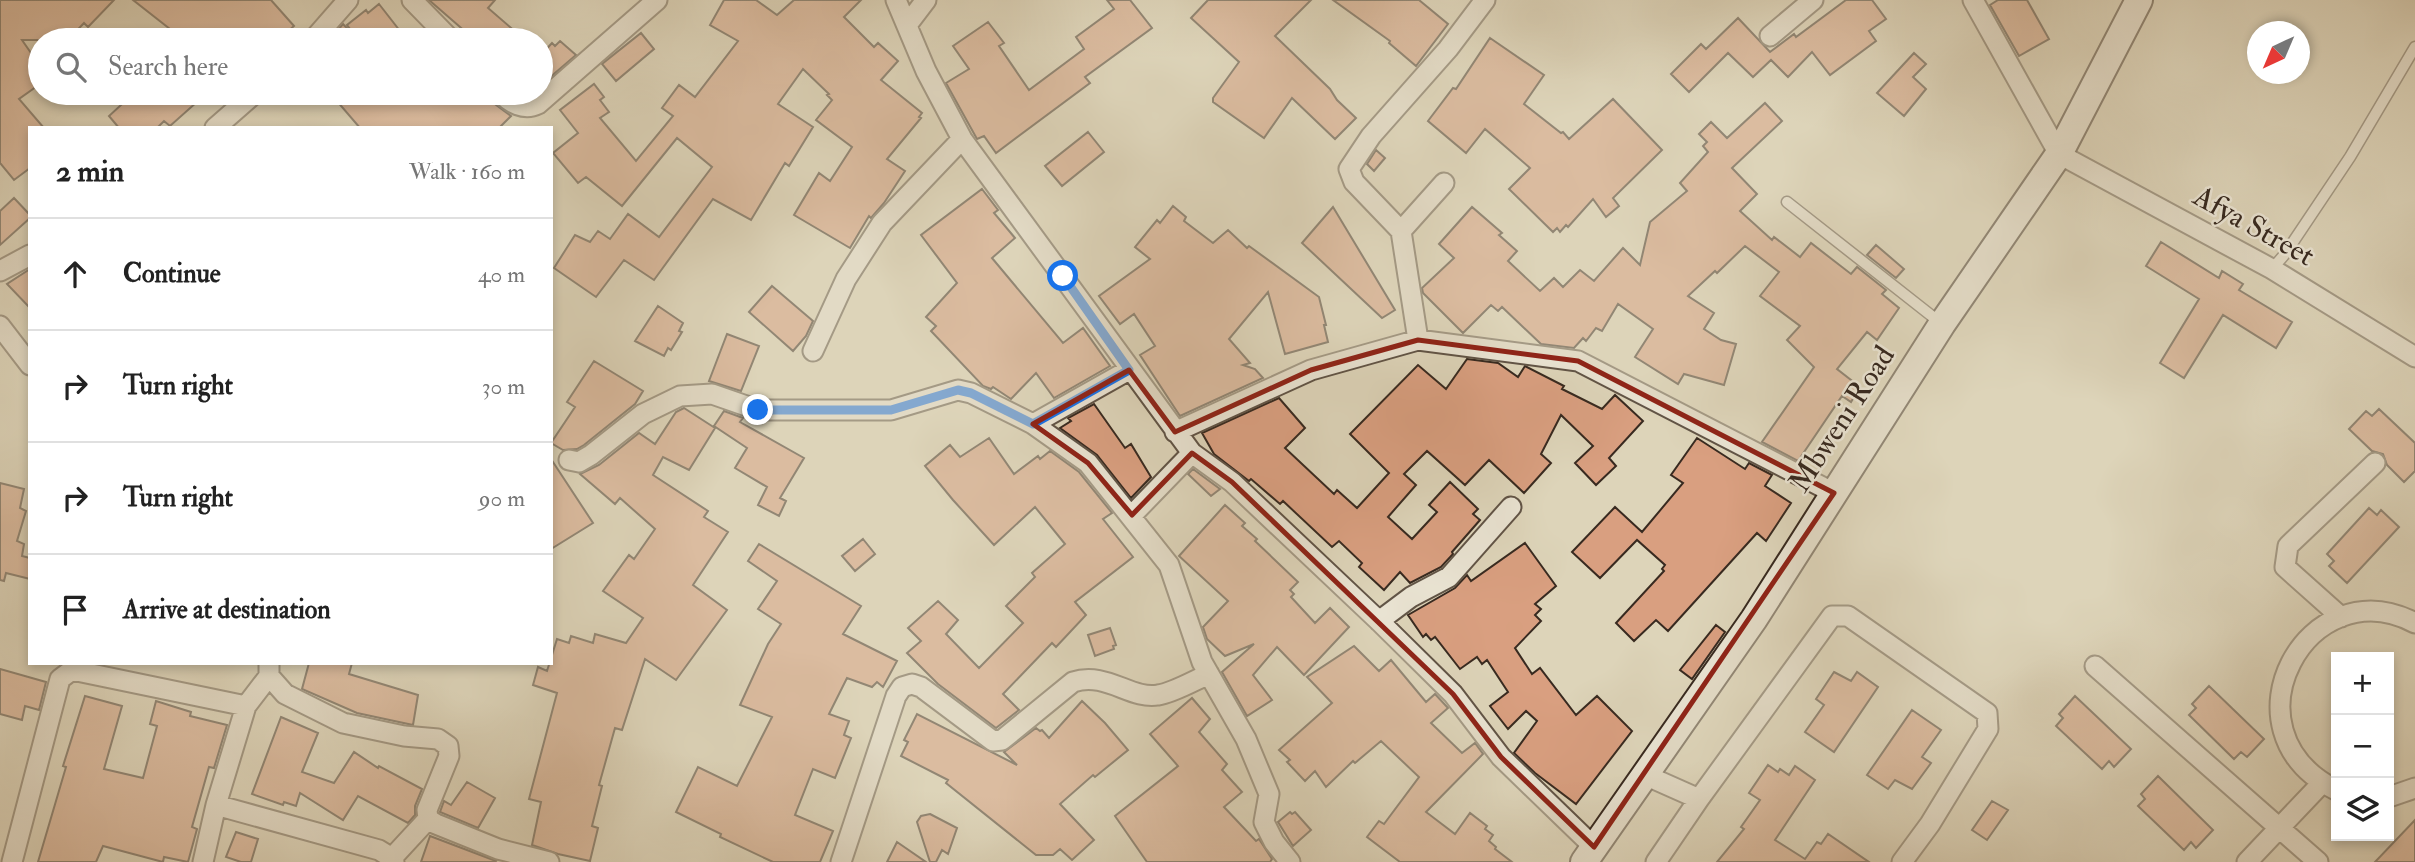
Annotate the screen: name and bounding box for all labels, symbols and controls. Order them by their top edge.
north arrow [2247,21,2310,84]
search box [28,28,553,105]
icon: search [52,48,90,86]
text: Search here [108,51,228,83]
text: 2 min [56,153,124,190]
text: Walk · 160 m [409,157,525,186]
street label: Afya Street [2186,177,2321,275]
icon: ahead [56,255,94,293]
text: Continue [123,258,221,290]
text: 40 m [478,260,525,289]
route start [1047,260,1078,291]
street label: Mbweni Road [1781,339,1903,499]
icon: right [56,367,94,405]
text: Turn right [123,370,233,402]
text: 30 m [482,372,525,401]
route end [742,394,773,425]
icon: right [56,479,94,517]
text: Turn right [123,482,233,514]
text: 90 m [479,484,525,513]
icon: arrive [56,591,94,629]
text: Arrive at destination [123,594,331,626]
map controls [2331,652,2394,841]
button: + [2331,652,2394,715]
button: − [2331,715,2394,778]
button: layers [2331,778,2394,841]

